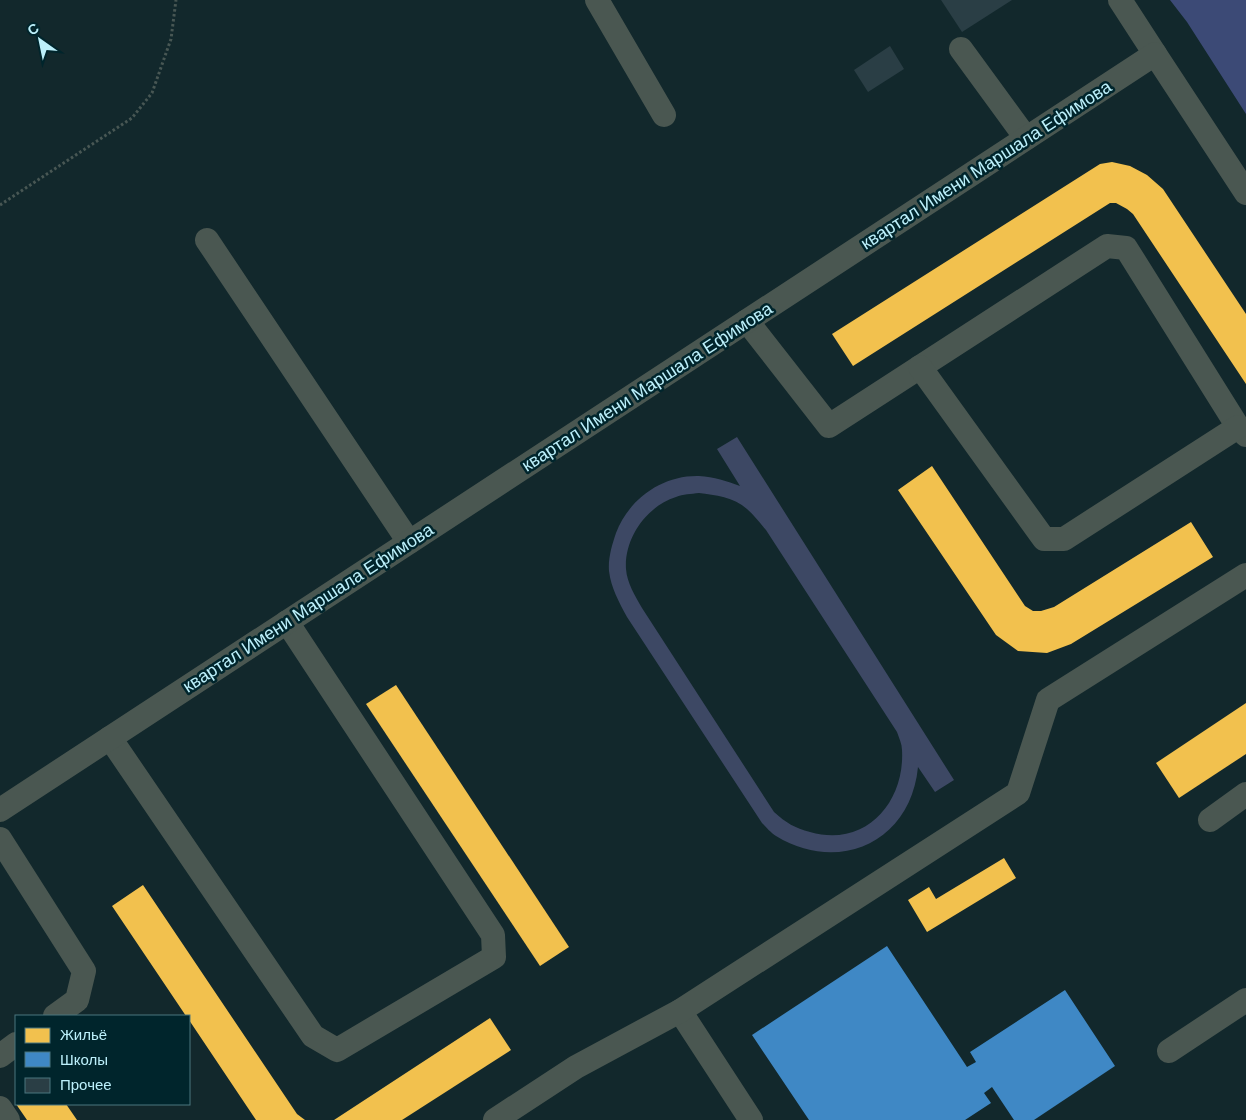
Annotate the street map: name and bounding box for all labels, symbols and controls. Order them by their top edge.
north arrow [15,15,65,65]
text: С [24,20,42,39]
street label: квартал Имени Маршала Ефимова [857,76,1116,254]
street label: квартал Имени Маршала Ефимова [518,298,777,476]
street label: квартал Имени Маршала Ефимова [179,519,438,697]
legend [15,1015,190,1105]
text: Жильё [60,1026,107,1043]
text: Школы [60,1051,108,1068]
text: Прочее [60,1076,112,1093]

